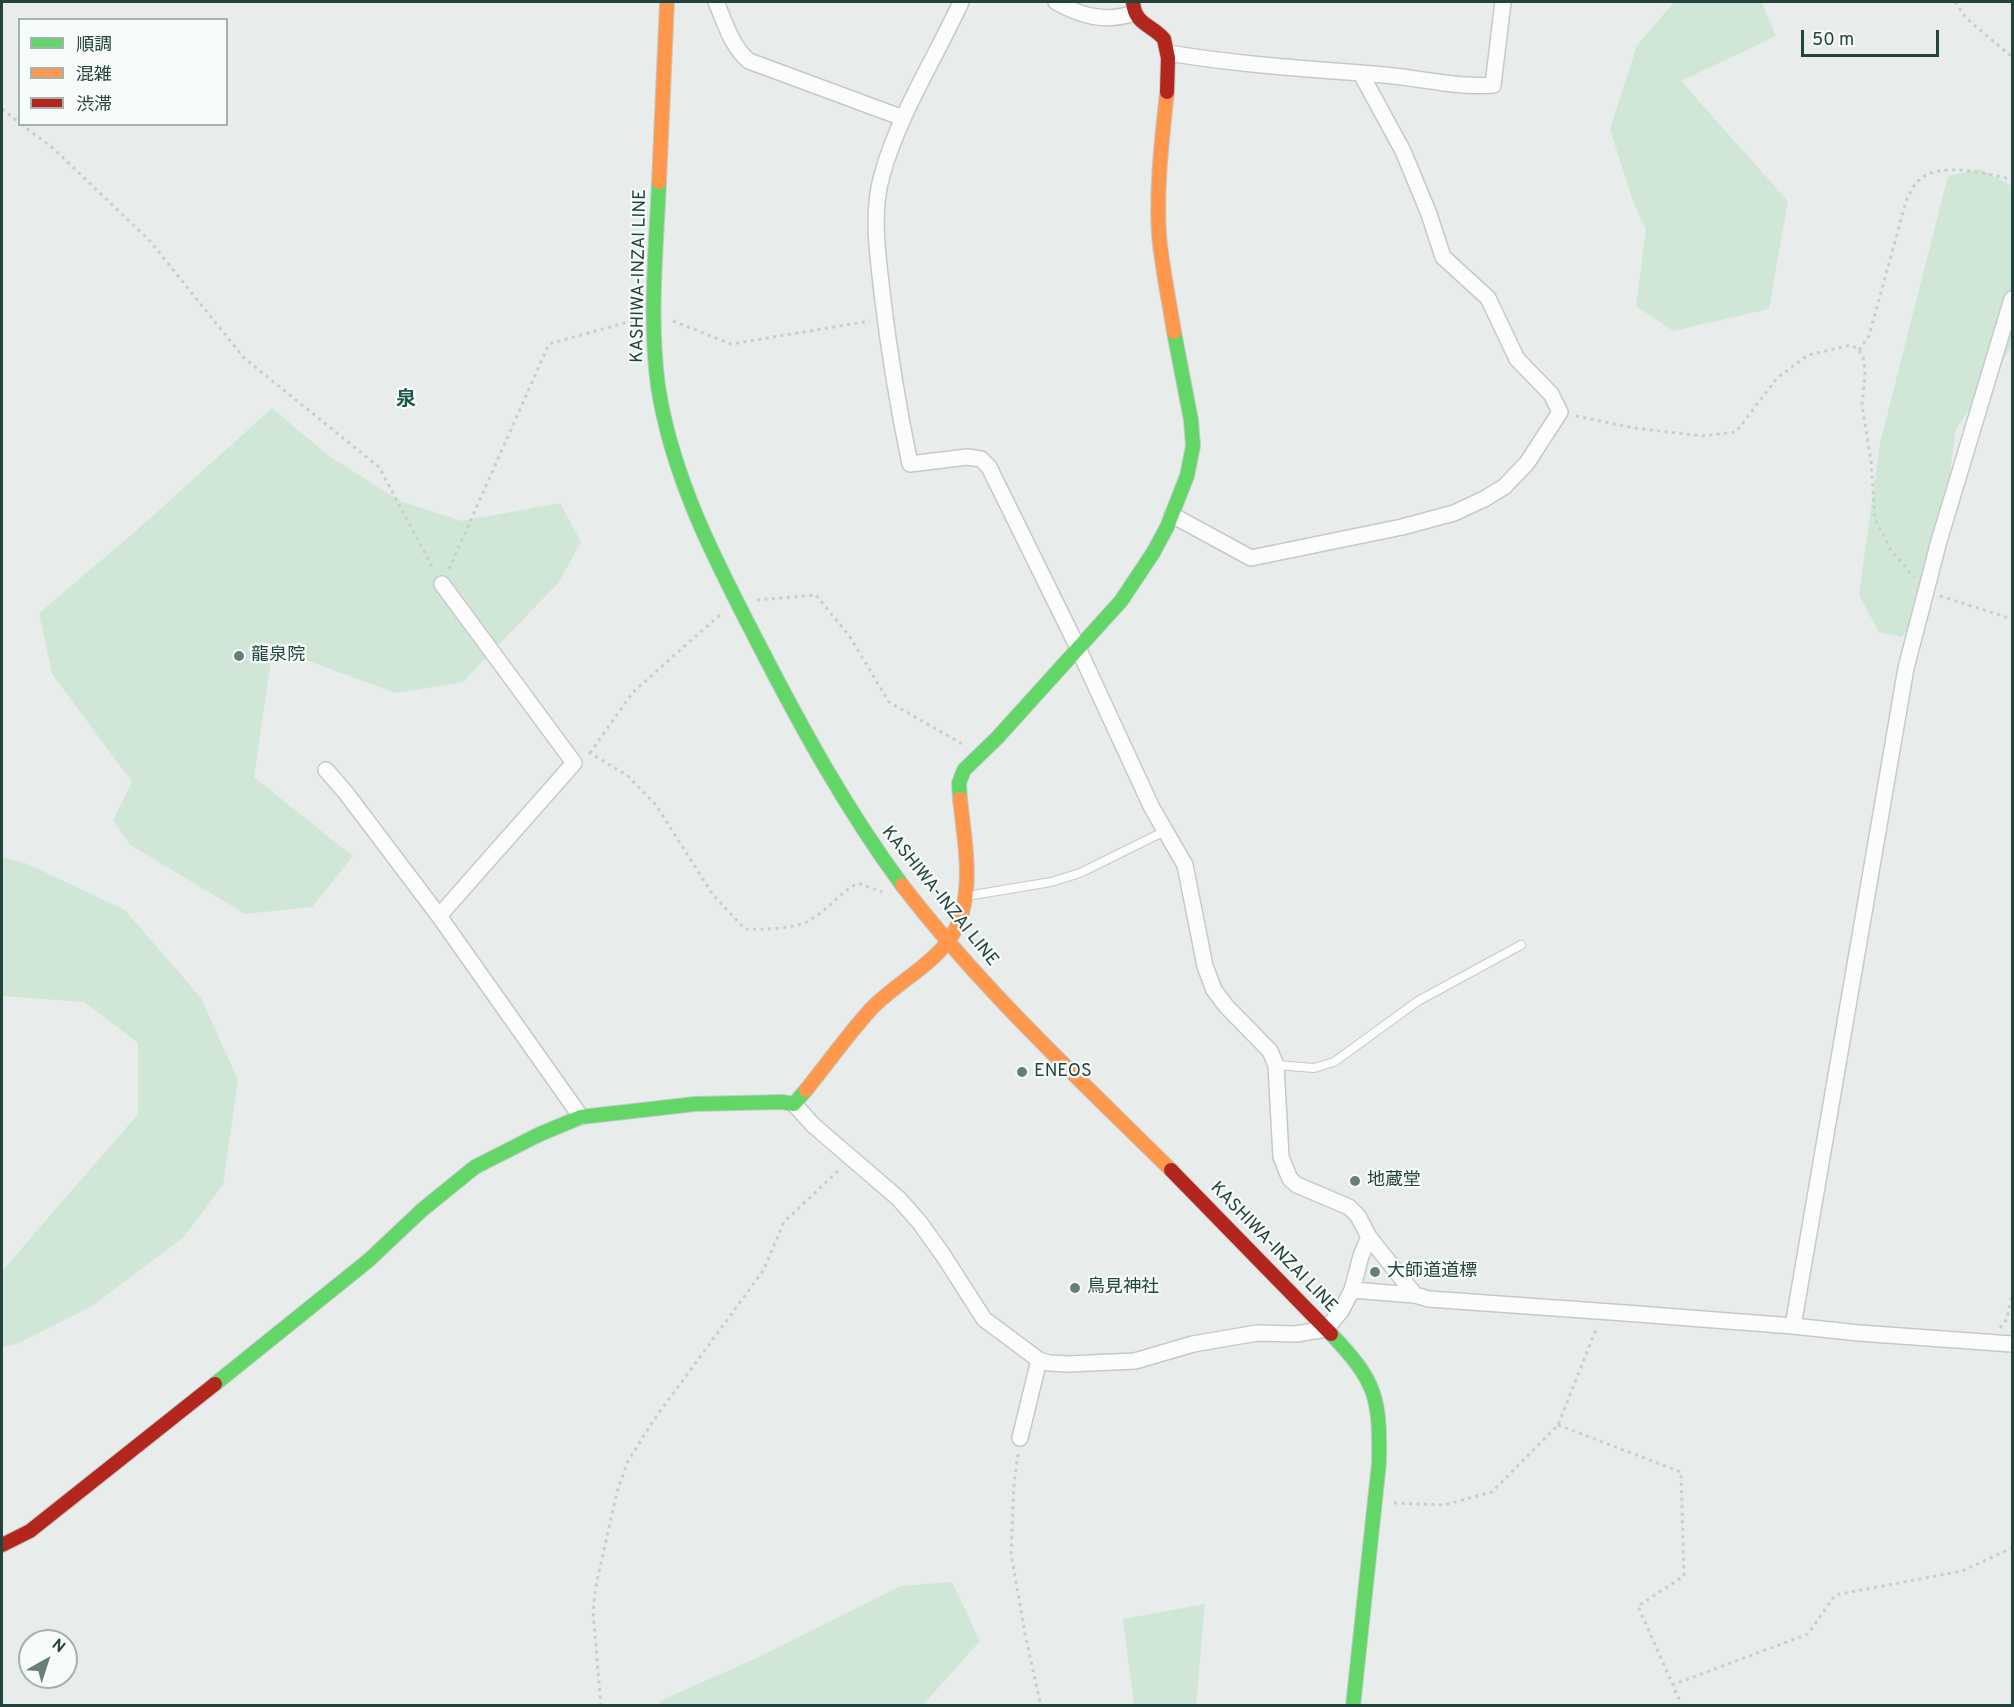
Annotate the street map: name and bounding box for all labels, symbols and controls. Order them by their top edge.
legend [18,18,228,126]
scale bar [1804,18,1942,56]
text: 50 m [1812,29,1854,52]
text: 順調 [76,34,112,57]
text: 混雑 [76,64,112,87]
text: 渋滞 [76,94,112,117]
street label: KASHIWA-INZAI LINE [628,189,652,363]
district label: 泉 [396,389,416,413]
place label: 龍泉院 [251,645,305,667]
marker: 龍泉院 [232,649,246,663]
street label: KASHIWA-INZAI LINE [876,823,1002,971]
place label: ENEOS [1034,1061,1092,1083]
marker: ENEOS [1015,1065,1029,1079]
place label: 地蔵堂 [1367,1170,1421,1192]
marker: 地蔵堂 [1348,1174,1362,1188]
street label: KASHIWA-INZAI LINE [1205,1178,1341,1318]
place label: 大師道道標 [1387,1261,1477,1283]
marker: 大師道道標 [1368,1265,1382,1279]
place label: 鳥見神社 [1087,1277,1159,1299]
marker: 鳥見神社 [1068,1281,1082,1295]
north arrow [18,1629,78,1689]
text: N [47,1635,69,1658]

